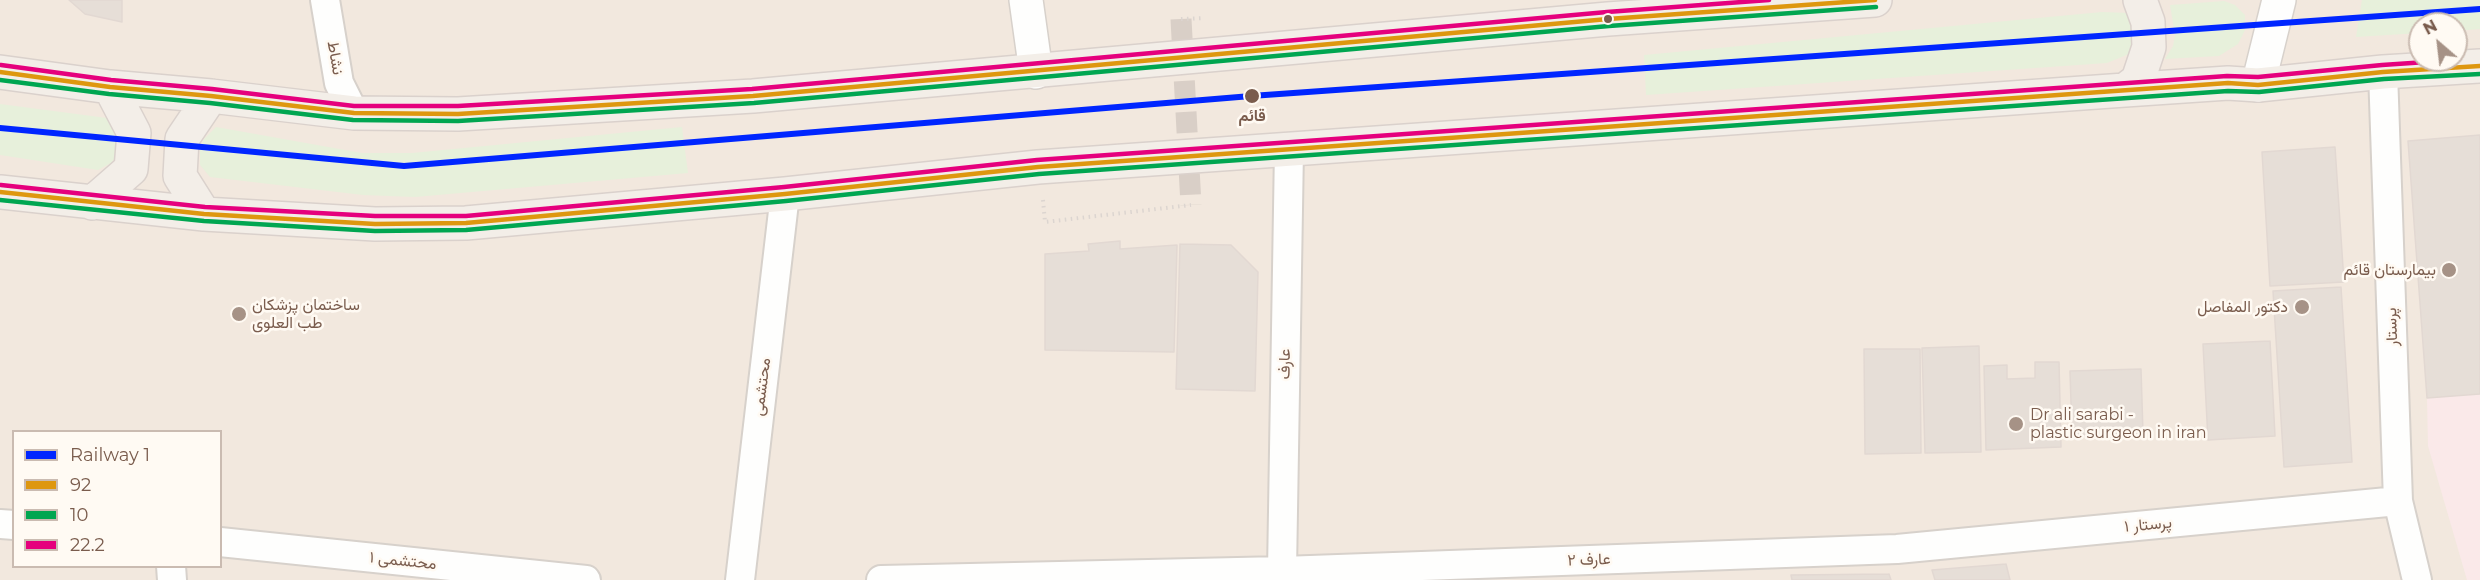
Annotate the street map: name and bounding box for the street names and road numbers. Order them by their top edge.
street label: نشاط [323,40,347,76]
street label: پرستار [2382,307,2402,347]
street label: عارف [1275,348,1295,380]
street label: محتشمی [749,357,775,417]
street label: پرستار ۱ [2123,513,2173,537]
street label: محتشمی ۱ [369,548,437,574]
street label: عارف ۲ [1567,550,1611,570]

